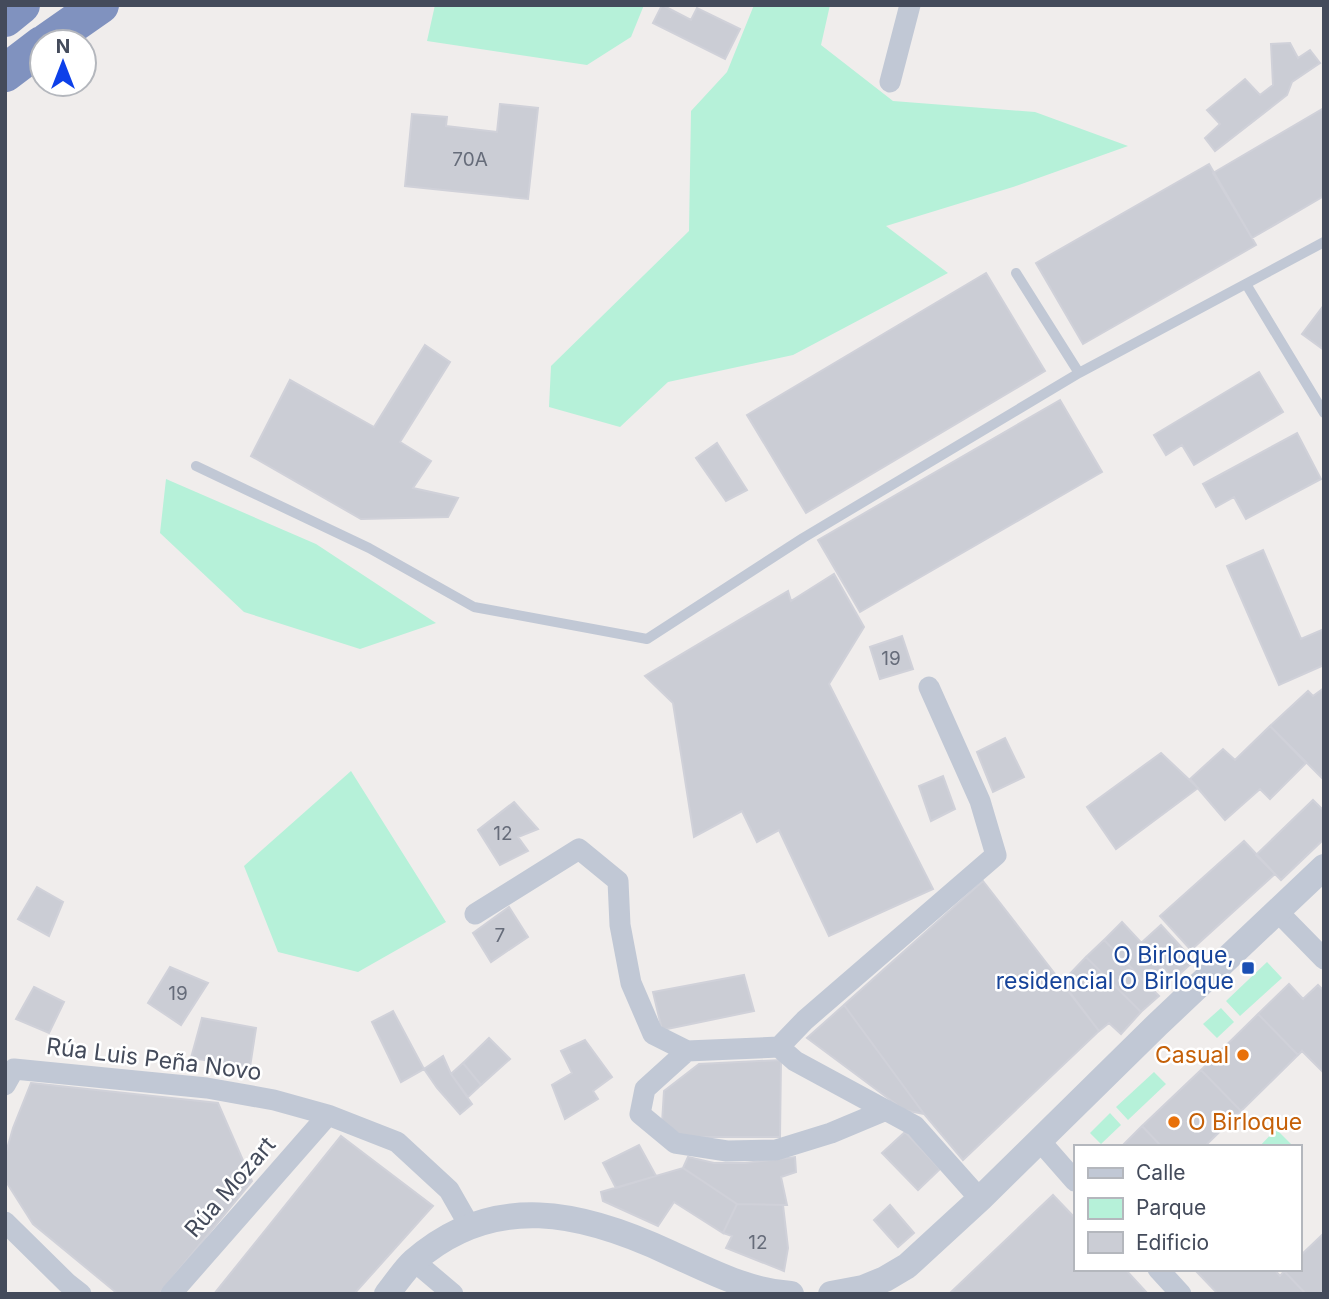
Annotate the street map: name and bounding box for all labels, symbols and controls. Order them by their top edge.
north arrow [28,28,98,98]
text: N [56,35,70,58]
house number: 70A [452,148,488,171]
house number: 19 [881,647,901,670]
house number: 12 [493,822,513,845]
house number: 7 [495,924,505,947]
place label: O Birloque, residencial O Birloque [996,941,1234,995]
marker: O Birloque, residencial O Birloque [1240,960,1256,976]
house number: 19 [168,982,188,1005]
street label: Rúa Luis Peña Novo [45,1032,263,1086]
place label: Casual [1155,1041,1229,1069]
marker: Casual [1235,1047,1251,1063]
place label: O Birloque [1188,1108,1302,1136]
marker: O Birloque [1166,1114,1182,1130]
street label: Rúa Mozart [179,1131,282,1243]
legend [1074,1145,1301,1271]
text: Calle [1136,1160,1186,1185]
text: Parque [1136,1195,1206,1220]
text: Edificio [1136,1230,1209,1255]
house number: 12 [748,1231,768,1254]

